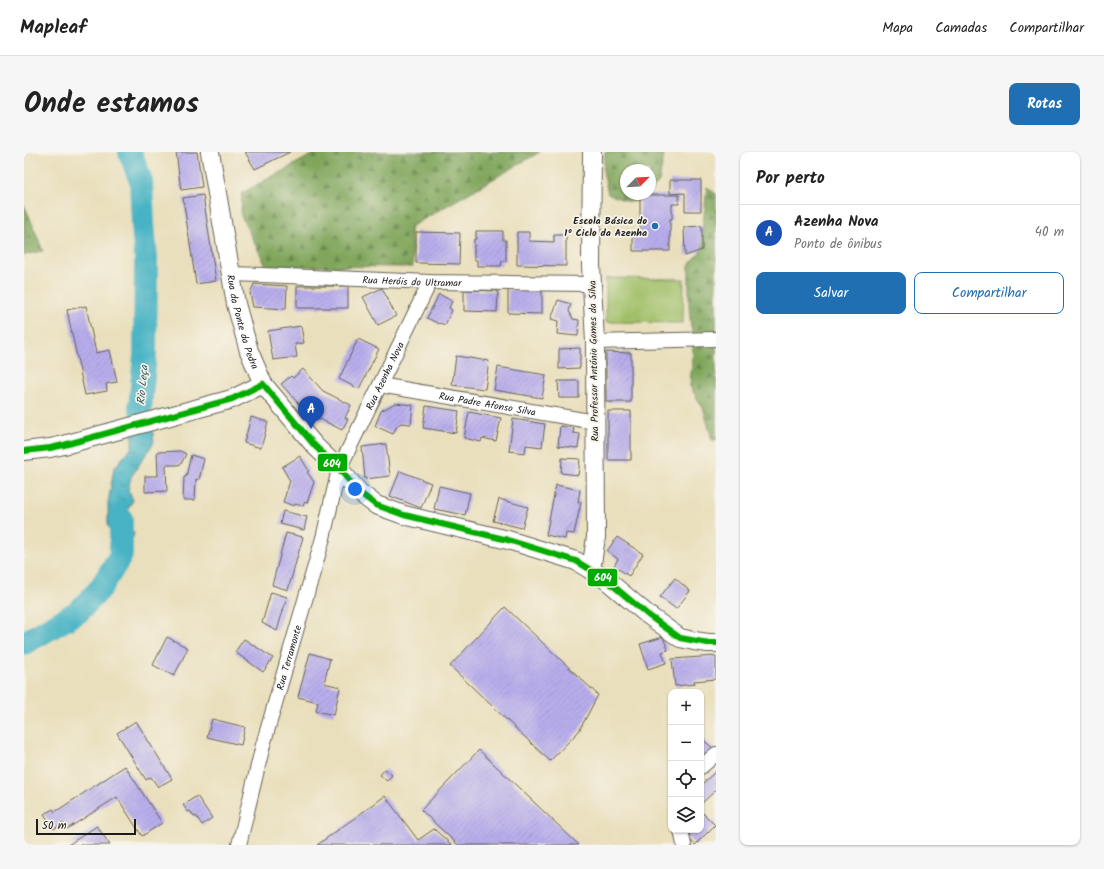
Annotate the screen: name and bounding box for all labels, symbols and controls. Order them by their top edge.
text: Mapleaf [20,13,87,43]
text: Mapa [882,17,913,39]
text: Camadas [935,17,987,39]
text: Compartilhar [1009,17,1084,39]
text: Onde estamos [24,82,199,127]
button: Rotas [1009,83,1080,125]
north arrow [620,164,656,200]
text: Por perto [756,165,825,192]
text: Azenha Nova [794,210,878,234]
place label: Escola Básica do 1º Ciclo da Azenha [564,213,647,241]
marker: Escola Básica do 1º Ciclo da Azenha [650,221,660,231]
text: A [765,222,773,243]
text: 40 m [1035,222,1064,243]
text: Ponto de ônibus [794,234,882,255]
street label: Rua Heróis do Ultramar [362,272,462,291]
button: Salvar [756,272,906,314]
button: Compartilhar [914,272,1064,314]
street label: Rua da Ponte da Pedra [222,273,263,372]
street label: Rua Professor António Gomes da Silva [585,280,603,442]
street label: Rua Azenha Nova [362,339,409,413]
water label: Rio Leça [132,364,154,406]
street label: Rua Padre Afonso Silva [438,388,537,421]
pin: A [298,396,324,429]
line badge: 604 [317,453,348,472]
text: 604 [323,455,341,473]
your location [345,479,365,499]
line badge: 604 [587,568,618,587]
text: 604 [594,569,612,587]
street label: Rua Terramonte [272,623,306,692]
map controls [668,689,704,833]
button: + [668,689,704,725]
button: − [668,725,704,761]
button: locate [668,761,704,797]
button: layers [668,797,704,833]
scale bar [36,817,136,836]
text: 50 m [42,817,67,835]

